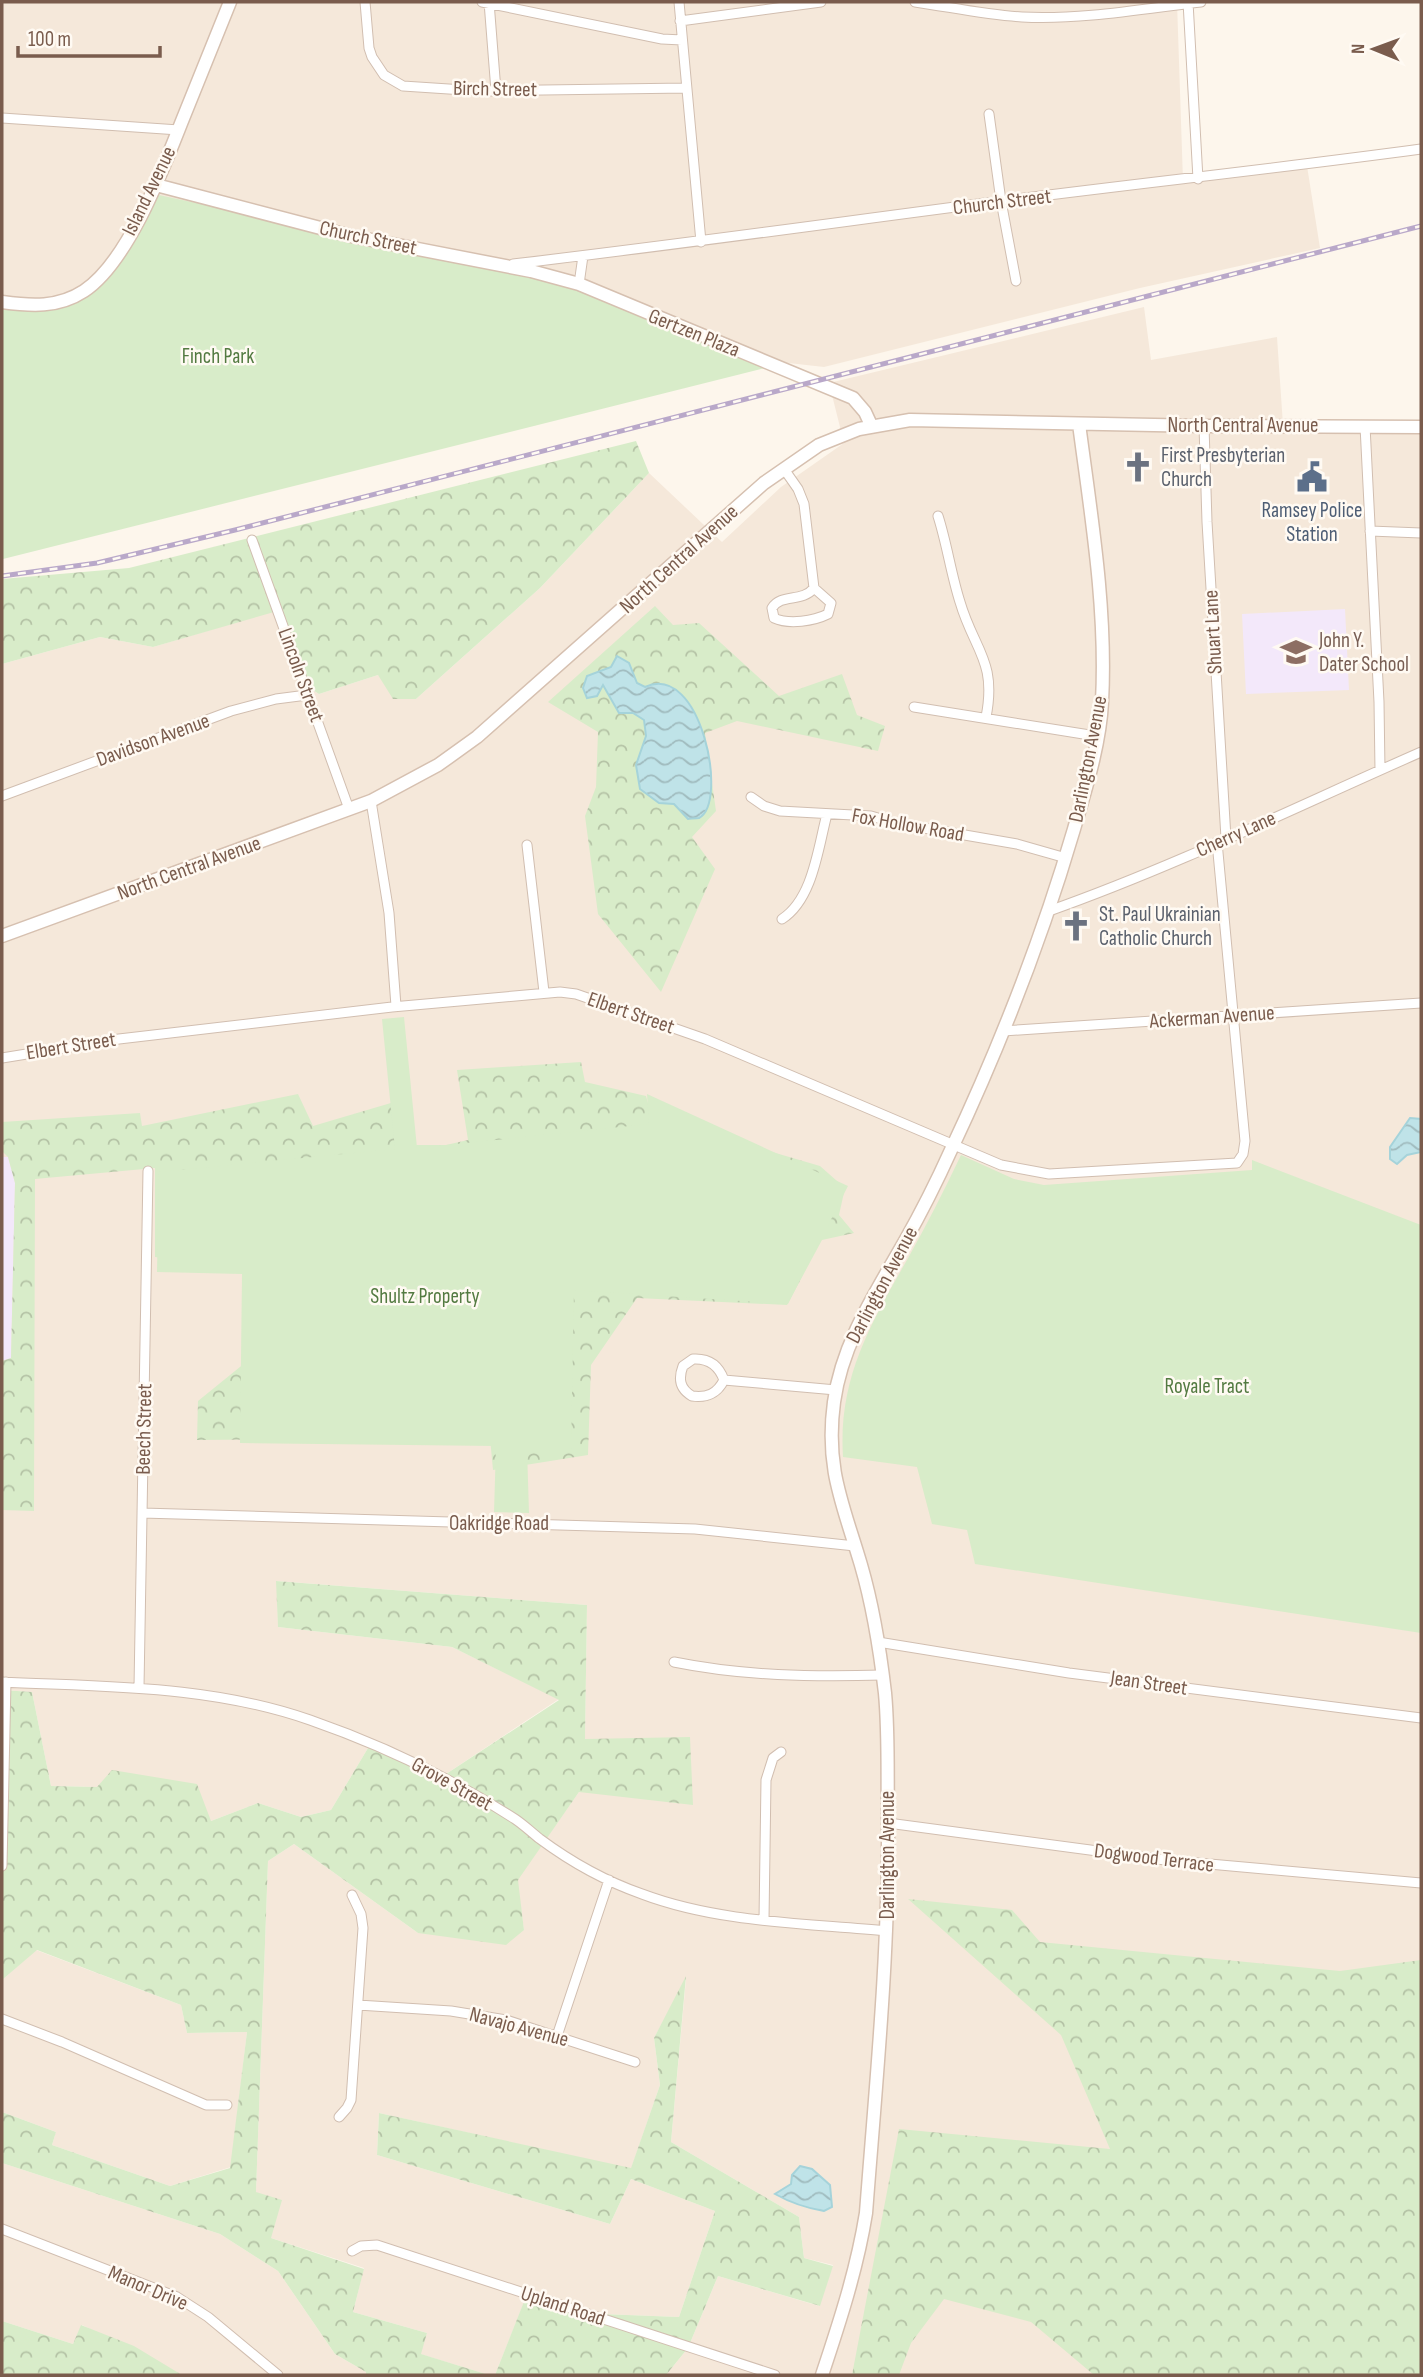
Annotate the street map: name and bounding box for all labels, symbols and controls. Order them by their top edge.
scale bar [18,14,159,58]
north arrow [1339,14,1409,84]
text: 100 m [28,27,71,52]
text: N [1347,43,1370,54]
street label: Birch Street [453,76,537,102]
street label: Island Avenue [117,142,181,240]
street label: Church Street [952,184,1052,220]
street label: Church Street [317,216,419,260]
street label: Gertzen Plaza [645,303,743,363]
park label: Finch Park [182,344,254,369]
street label: North Central Avenue [1168,413,1318,438]
place label: First Presbyterian Church [1161,443,1285,492]
church icon: First Presbyterian Church [1121,450,1155,484]
public building icon: Ramsey Police Station [1295,460,1329,494]
place label: Ramsey Police Station [1262,498,1362,547]
street label: North Central Avenue [615,499,743,619]
street label: Shuart Lane [1198,589,1228,675]
street label: Lincoln Street [272,625,330,725]
place label: John Y. Dater School [1318,628,1409,677]
school or university icon: John Y. Dater School [1279,635,1313,669]
street label: Darlington Avenue [1063,694,1113,824]
street label: Davidson Avenue [93,708,213,772]
street label: Fox Hollow Road [850,803,966,847]
street label: Cherry Lane [1192,805,1280,863]
street label: North Central Avenue [114,830,264,906]
place label: St. Paul Ukrainian Catholic Church [1099,902,1221,951]
church icon: St. Paul Ukrainian Catholic Church [1059,909,1093,943]
street label: Elbert Street [584,987,678,1039]
street label: Ackerman Avenue [1148,1000,1275,1034]
street label: Elbert Street [25,1027,117,1065]
street label: Darlington Avenue [841,1222,923,1348]
park label: Shultz Property [370,1284,480,1309]
park label: Royale Tract [1165,1374,1250,1399]
street label: Beech Street [131,1383,157,1475]
street label: Oakridge Road [449,1511,549,1536]
street label: Jean Street [1108,1665,1189,1701]
street label: Grove Street [407,1752,497,1816]
street label: Darlington Avenue [875,1791,900,1919]
street label: Dogwood Terrace [1093,1838,1215,1878]
street label: Navajo Avenue [467,2002,571,2052]
street label: Manor Drive [104,2260,192,2316]
street label: Upland Road [518,2281,608,2331]

